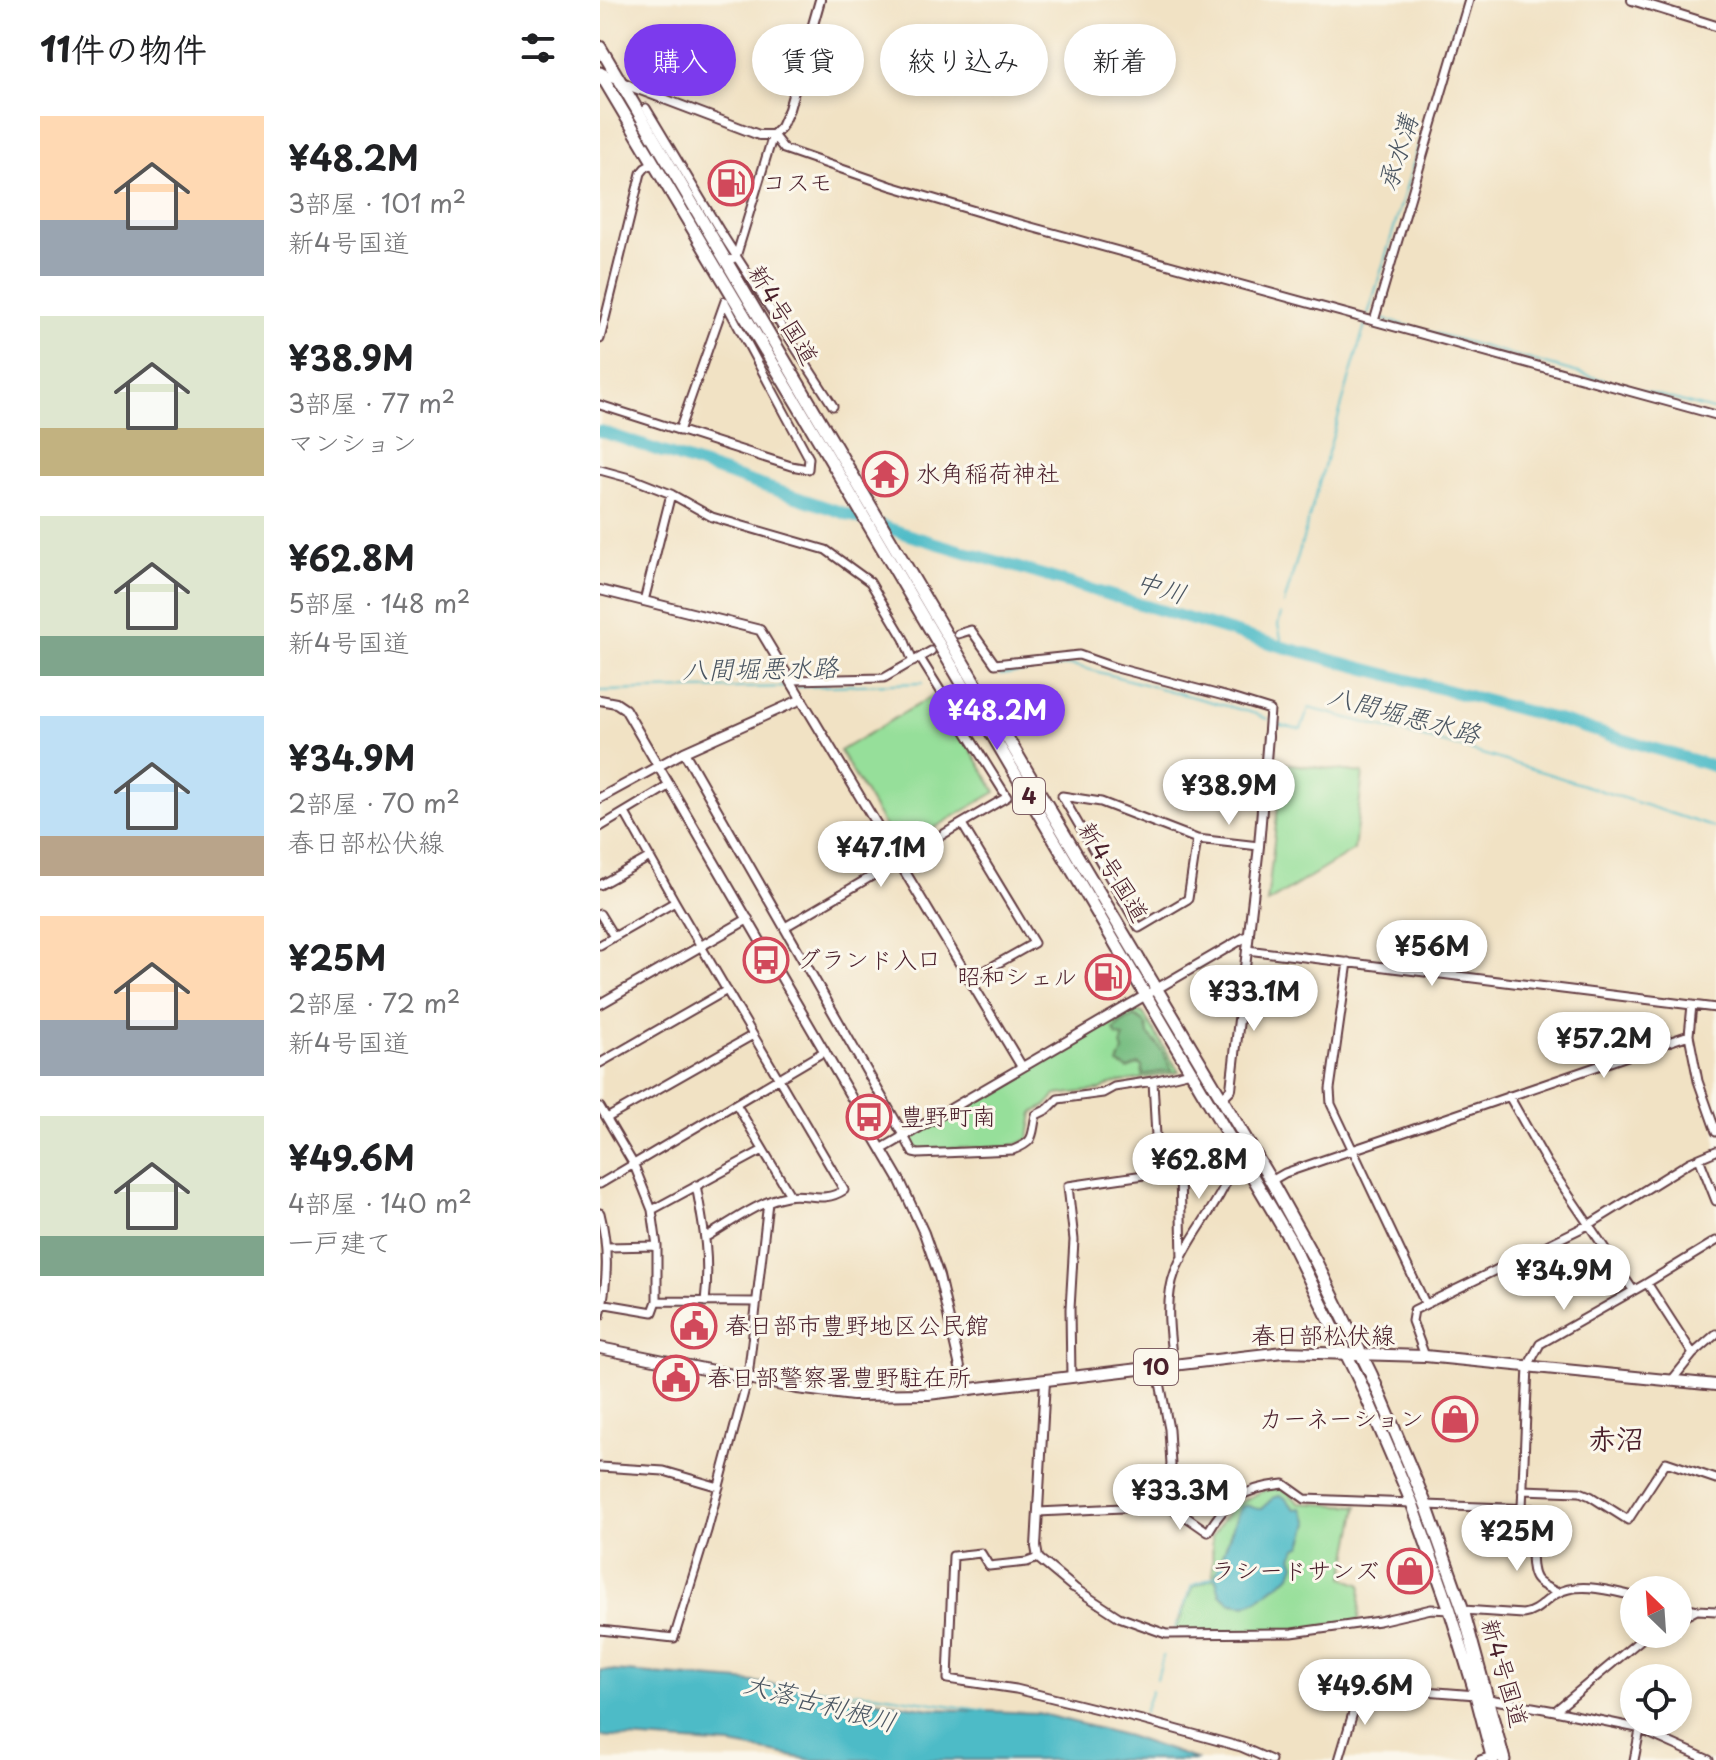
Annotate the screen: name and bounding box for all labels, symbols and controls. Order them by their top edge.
text: 11件の物件 [40,22,207,74]
chip: 購入 [624,24,736,96]
chip: 賃貸 [752,24,864,96]
chip: 絞り込み [880,24,1048,96]
chip: 新着 [1064,24,1176,96]
icon: filters [516,26,560,70]
water label: 承水溝 [1367,108,1427,196]
text: ¥48.2M [288,131,419,183]
icon: home [104,148,200,244]
fuel station icon: コスモ [707,159,755,207]
place label: コスモ [762,163,833,199]
text: 3部屋 · 101 m² [288,183,466,222]
text: 新4号国道 [288,222,409,261]
street label: 新4号国道 [740,257,829,371]
text: ¥38.9M [288,331,414,383]
icon: home [104,348,200,444]
text: 3部屋 · 77 m² [288,383,455,422]
text: マンション [288,422,417,461]
temple icon: 水角稲荷神社 [861,450,909,498]
place label: 水角稲荷神社 [916,454,1060,490]
text: ¥62.8M [288,531,415,583]
icon: home [104,548,200,644]
water label: 中川 [1131,560,1192,613]
text: 5部屋 · 148 m² [288,583,470,622]
text: 新4号国道 [288,622,409,661]
water label: 八間堀悪水路 [682,647,840,688]
water label: 八間堀悪水路 [1324,675,1487,753]
pin: ¥48.2M [932,684,1062,752]
text: ¥48.2M [947,690,1047,729]
text: ¥34.9M [288,731,415,783]
icon: home [104,748,200,844]
pin: ¥38.9M [1164,759,1294,827]
text: ¥38.9M [1181,765,1277,804]
road number: 4 [1013,778,1045,814]
text: 2部屋 · 70 m² [288,783,460,822]
street label: 新4号国道 [1070,814,1159,928]
pin: ¥47.1M [816,821,946,889]
text: 春日部松伏線 [288,822,444,861]
text: ¥47.1M [836,827,926,866]
pin: ¥56M [1385,920,1479,988]
text: ¥56M [1394,926,1470,965]
text: ¥25M [288,931,386,983]
bus stop icon: グランド入口 [742,936,790,984]
place label: グランド入口 [797,940,941,976]
icon: home [104,948,200,1044]
fuel station icon: 昭和シェル [1084,953,1132,1001]
place label: 昭和シェル [957,957,1077,993]
pin: ¥33.1M [1189,965,1319,1033]
text: ¥33.1M [1208,971,1300,1010]
text: 2部屋 · 72 m² [288,983,460,1022]
pin: ¥57.2M [1539,1012,1669,1080]
text: ¥57.2M [1556,1018,1652,1057]
text: 新4号国道 [288,1022,409,1061]
bus stop icon: 豊野町南 [845,1093,893,1141]
place label: 豊野町南 [900,1097,996,1133]
text: ¥49.6M [288,1131,415,1183]
pin: ¥62.8M [1134,1133,1264,1201]
text: ¥62.8M [1150,1139,1248,1178]
icon: home [104,1148,200,1244]
text: 4部屋 · 140 m² [288,1183,472,1222]
text: 一戸建て [288,1222,392,1261]
pin: ¥34.9M [1499,1244,1629,1312]
text: ¥34.9M [1515,1250,1613,1289]
public building icon: 春日部市豊野地区公民館 [670,1302,718,1350]
place label: 春日部市豊野地区公民館 [725,1306,989,1342]
street label: 春日部松伏線 [1251,1316,1395,1352]
road number: 10 [1134,1349,1178,1385]
public building icon: 春日部警察署豊野駐在所 [652,1354,700,1402]
place label: 春日部警察署豊野駐在所 [707,1358,971,1394]
shop icon: カーネーション [1431,1395,1479,1443]
place label: カーネーション [1259,1399,1424,1435]
district label: 赤沼 [1588,1416,1644,1459]
pin: ¥33.3M [1115,1464,1245,1532]
text: ¥33.3M [1131,1470,1229,1509]
pin: ¥25M [1470,1505,1564,1573]
text: ¥25M [1479,1511,1555,1550]
shop icon: ラシードサンズ [1386,1547,1434,1595]
place label: ラシードサンズ [1211,1551,1379,1587]
north arrow [1620,1576,1692,1648]
map controls [1620,1576,1692,1736]
street label: 新4号国道 [1473,1614,1539,1731]
pin: ¥49.6M [1300,1659,1430,1727]
water label: 大落古利根川 [740,1663,901,1741]
button: locate [1620,1664,1692,1736]
text: ¥49.6M [1316,1665,1414,1704]

